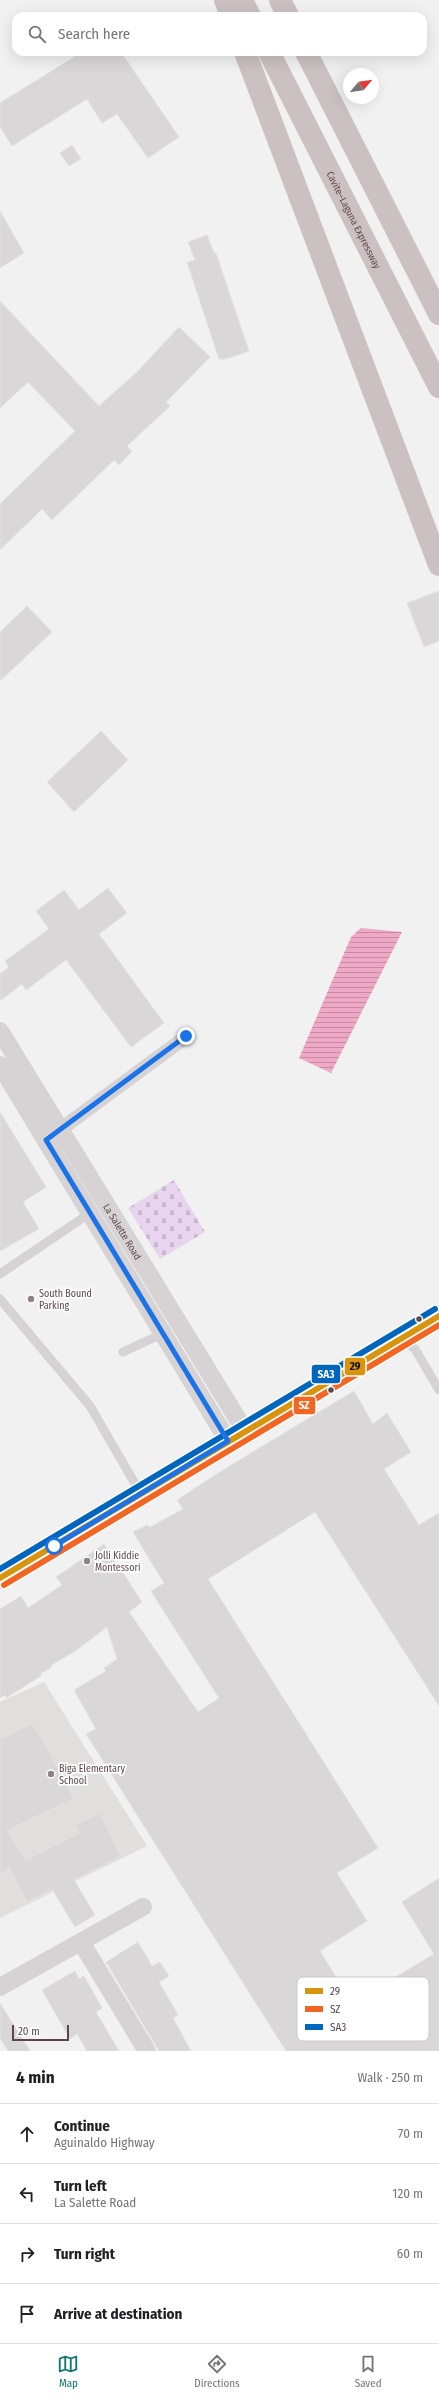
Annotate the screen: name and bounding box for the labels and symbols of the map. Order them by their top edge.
north arrow [343,68,379,104]
street label: Cavite–Laguna Expressway [323,169,383,271]
route end [177,1027,195,1045]
street label: La Salette Road [100,1202,144,1262]
place label: South Bound Parking [39,1288,92,1312]
marker: South Bound Parking [26,1294,36,1304]
unlabelled marker [414,1314,424,1324]
line badge: 29 [344,1357,366,1376]
text: 29 [349,1360,361,1373]
line badge: SA3 [311,1364,341,1384]
text: SA3 [318,1368,334,1381]
unlabelled marker [326,1385,336,1395]
line badge: SZ [293,1396,316,1415]
text: SZ [299,1399,310,1412]
route start [45,1537,63,1555]
place label: Jolli Kiddie Montessori [95,1550,140,1574]
marker: Jolli Kiddie Montessori [82,1556,92,1566]
place label: Biga Elementary School [59,1763,125,1787]
marker: Biga Elementary School [46,1769,56,1779]
legend [297,1977,429,2041]
text: 29 [330,1985,340,1998]
text: SZ [330,2003,340,2016]
text: SA3 [330,2021,346,2034]
scale bar [12,2023,69,2042]

